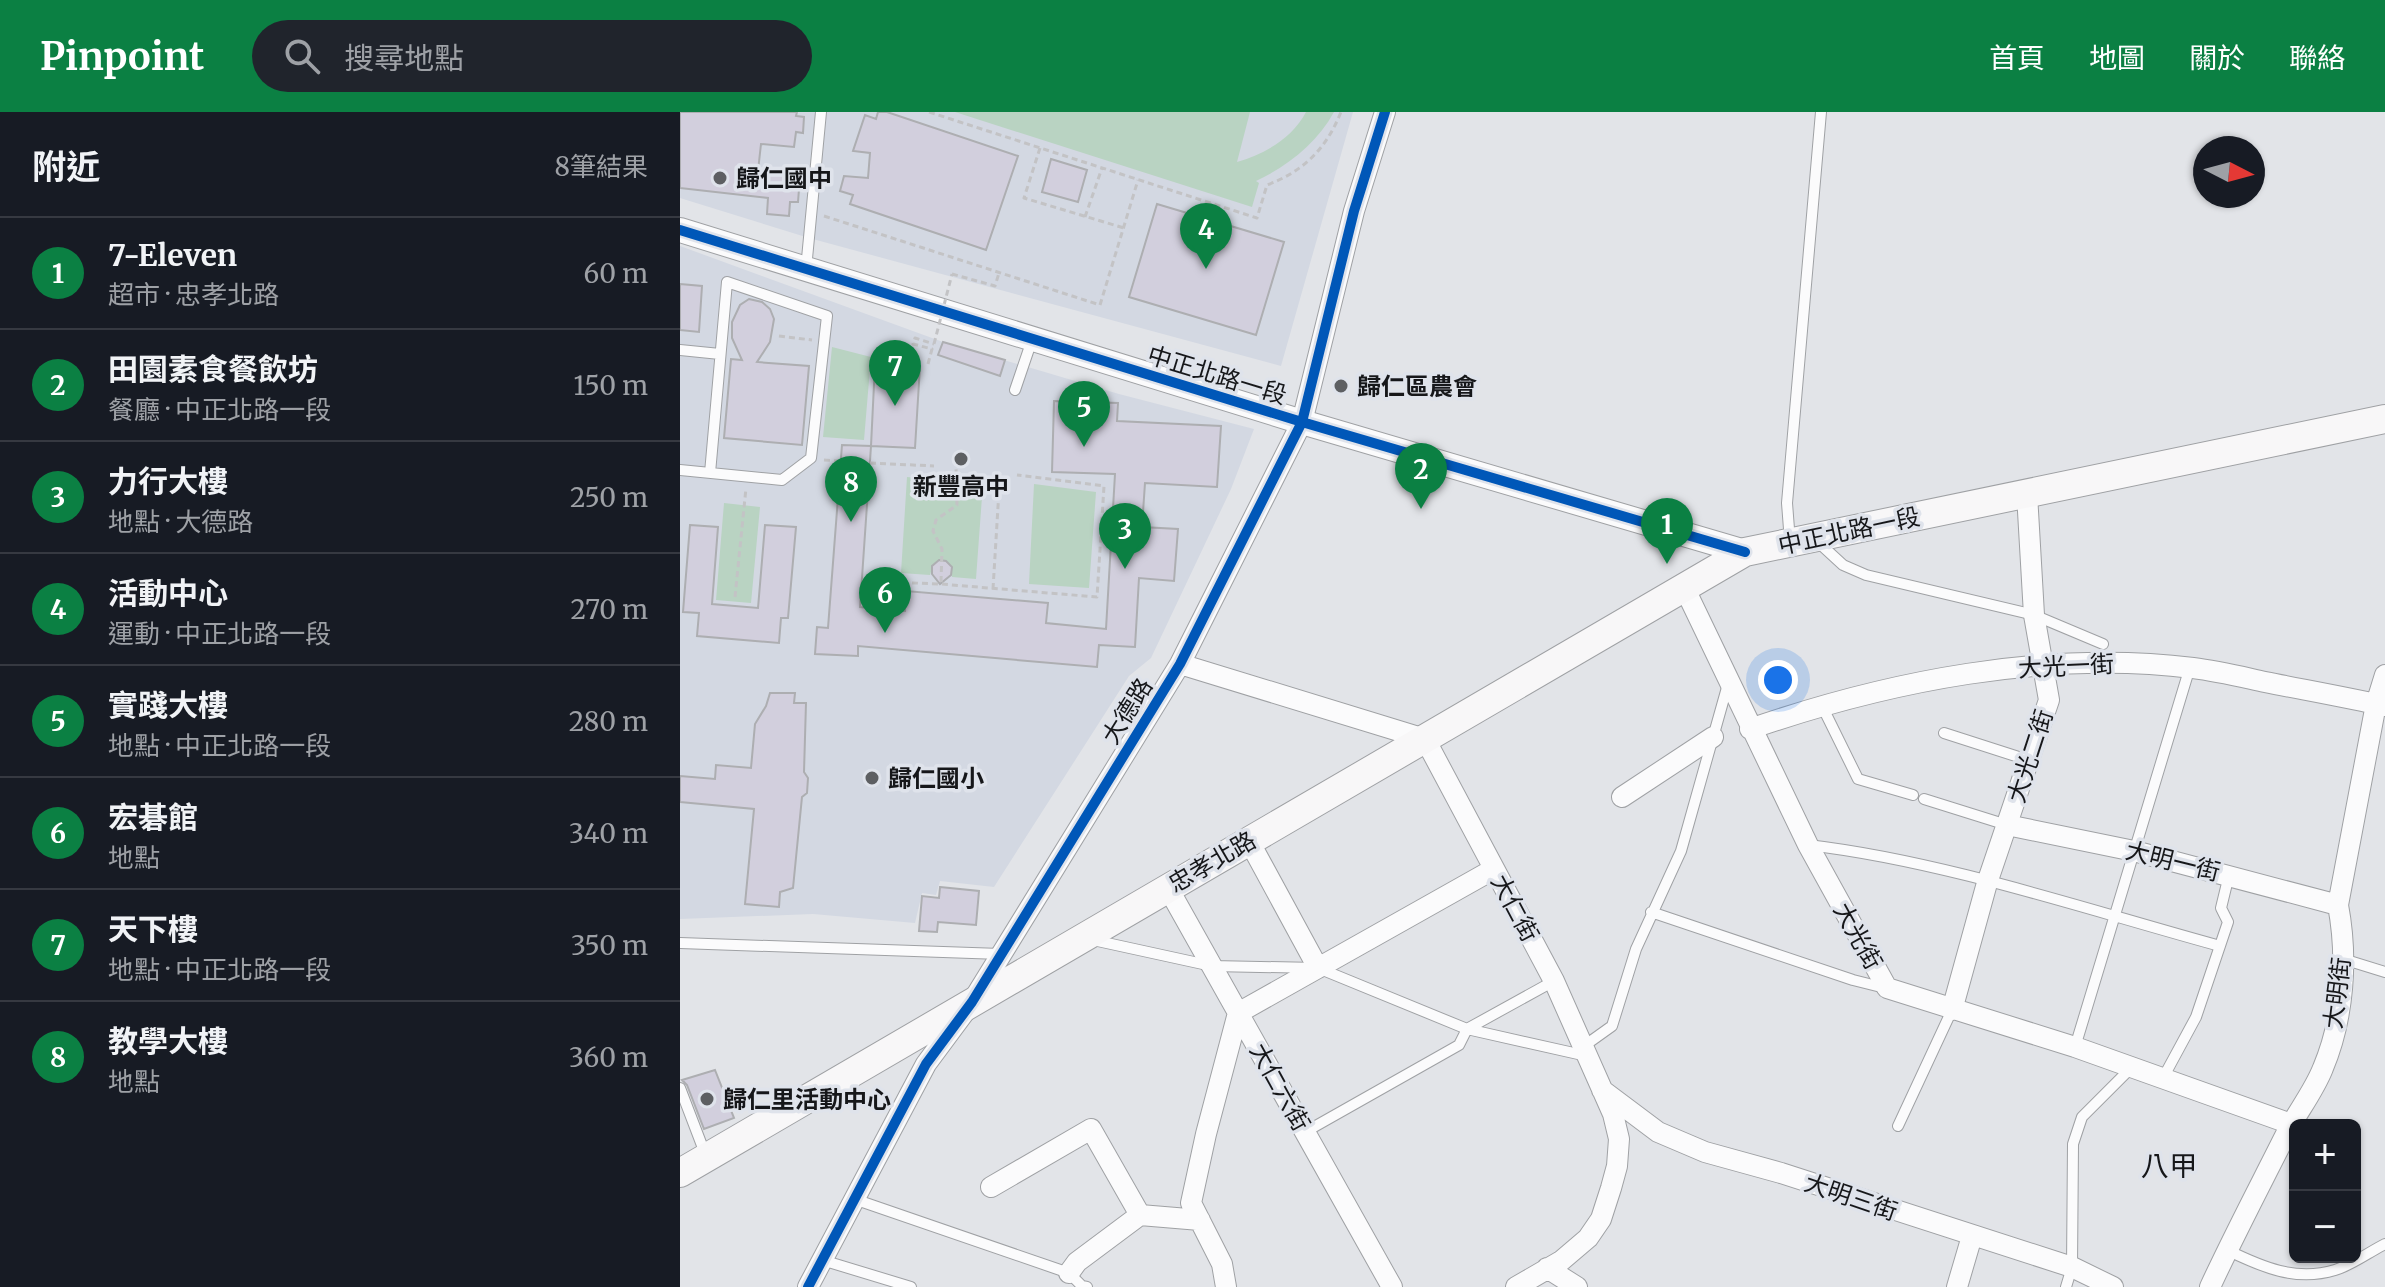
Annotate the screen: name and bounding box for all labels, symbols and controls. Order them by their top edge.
search box [252,20,812,92]
text: Pinpoint [40,33,204,80]
icon: search [280,34,324,78]
text: 搜尋地點 [344,39,464,77]
text: 首頁 [1989,40,2045,76]
text: 地圖 [2089,40,2145,76]
text: 關於 [2189,40,2245,76]
text: 聯絡 [2289,40,2345,76]
north arrow [2193,136,2265,208]
text: 附近 [32,146,100,188]
text: 8筆結果 [555,150,648,183]
place label: 歸仁國中 [736,163,832,194]
marker: 歸仁國中 [711,169,729,187]
pin: 4 [1180,203,1232,269]
text: 7-Eleven [108,236,237,274]
text: 1 [52,257,64,290]
text: 60 m [584,257,648,290]
text: 超市 · 忠孝北路 [108,278,279,311]
street label: 中正北路一段 [1144,339,1290,411]
pin: 7 [869,340,921,406]
text: 田園素食餐飲坊 [108,350,318,388]
text: 2 [50,369,66,402]
text: 150 m [574,369,648,402]
place label: 歸仁區農會 [1357,371,1477,402]
marker: 歸仁區農會 [1332,377,1350,395]
pin: 5 [1058,381,1110,447]
text: 餐廳 · 中正北路一段 [108,393,331,426]
pin: 2 [1395,443,1447,509]
marker: 新豐高中 [952,450,970,468]
pin: 8 [825,456,877,522]
text: 力行大樓 [108,462,228,500]
place label: 新豐高中 [913,471,1009,502]
text: 3 [51,481,65,514]
text: 250 m [570,481,648,514]
pin: 1 [1641,498,1693,564]
street label: 中正北路一段 [1775,501,1923,561]
pin: 3 [1099,503,1151,569]
text: 地點 · 大德路 [108,505,253,538]
pin: 6 [859,567,911,633]
text: 活動中心 [108,574,228,612]
text: 4 [50,593,66,626]
text: 270 m [571,593,648,626]
text: 運動 · 中正北路一段 [108,617,331,650]
street label: 大光一街 [2017,648,2115,684]
your location [1758,660,1798,700]
street label: 大德路 [1095,672,1159,750]
text: 實踐大樓 [108,686,228,724]
text: 5 [50,705,66,738]
text: 280 m [569,705,648,738]
street label: 大光二街 [2000,706,2060,806]
text: 地點 · 中正北路一段 [108,729,331,762]
place label: 歸仁國小 [888,763,984,794]
marker: 歸仁國小 [863,769,881,787]
text: 宏碁館 [108,798,198,836]
text: 6 [50,817,66,850]
text: 340 m [569,817,648,850]
street label: 忠孝北路 [1163,825,1261,899]
street label: 大明一街 [2123,834,2223,888]
text: 地點 [108,841,160,874]
street label: 大仁街 [1484,869,1546,947]
street label: 大光街 [1827,897,1889,975]
text: 天下樓 [108,910,198,948]
text: 7 [50,929,66,962]
text: 350 m [571,929,648,962]
text: 地點 · 中正北路一段 [108,953,331,986]
street label: 大明街 [2317,955,2357,1031]
text: 教學大樓 [108,1022,228,1060]
street label: 大仁六街 [1243,1038,1317,1136]
text: 8 [50,1041,66,1074]
text: 360 m [569,1041,648,1074]
text: 地點 [108,1065,160,1098]
place label: 歸仁里活動中心 [723,1084,891,1115]
marker: 歸仁里活動中心 [698,1090,716,1108]
map controls [2289,1119,2361,1263]
button: + [2289,1119,2361,1191]
district label: 八甲 [2141,1148,2197,1184]
street label: 大明三街 [1801,1167,1901,1227]
button: − [2289,1191,2361,1263]

